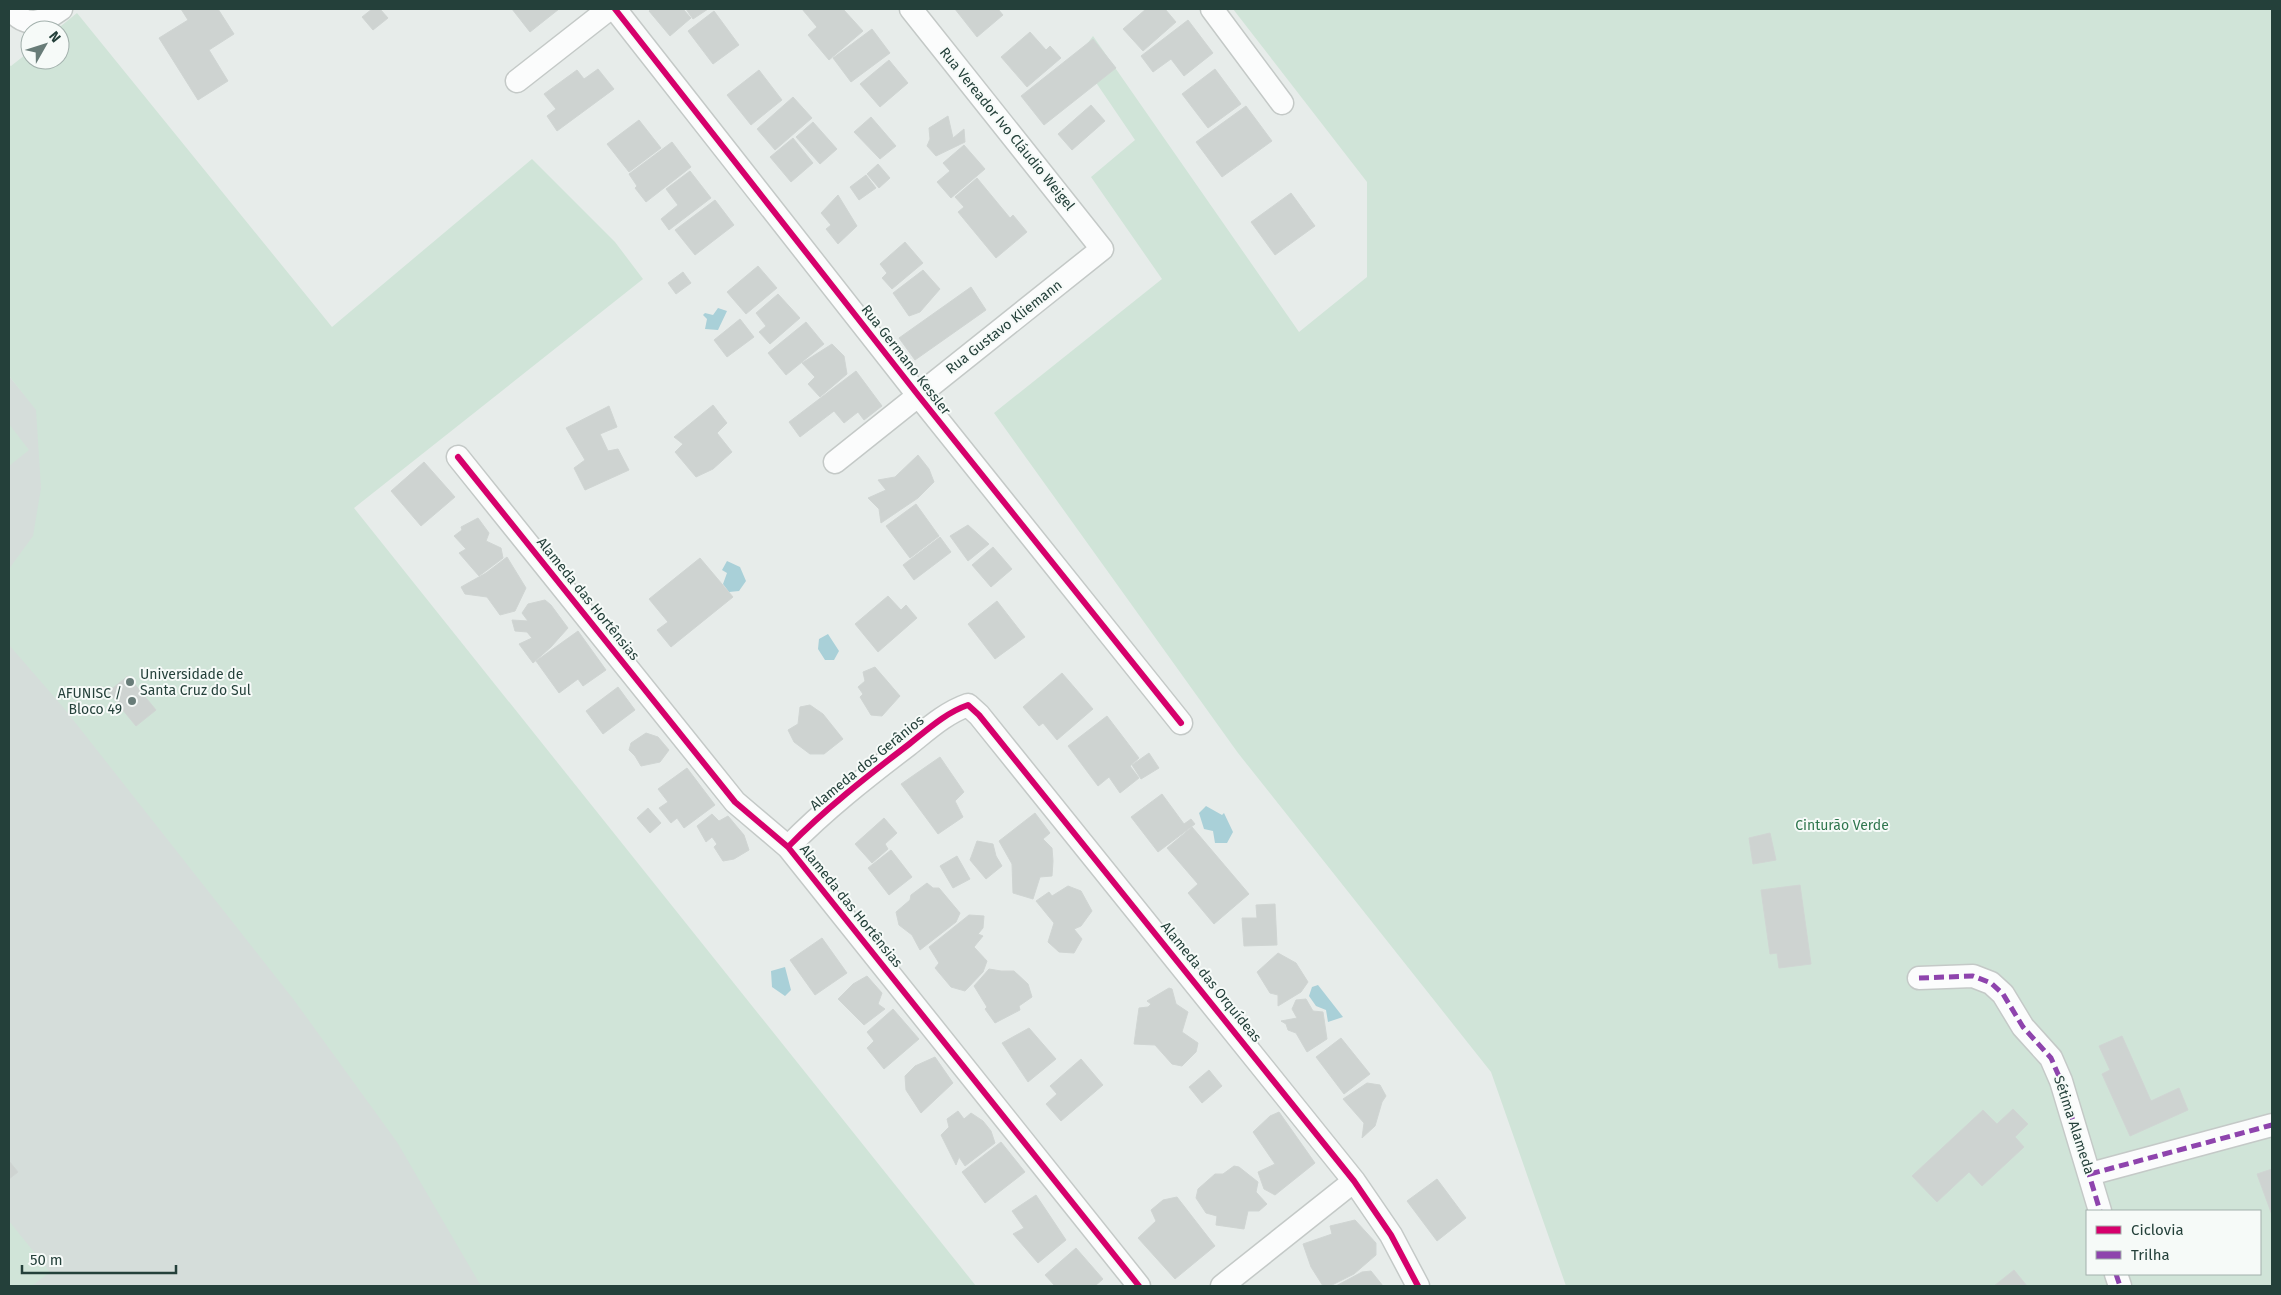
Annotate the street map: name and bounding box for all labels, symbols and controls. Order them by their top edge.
north arrow [20,20,70,70]
text: N [45,28,64,46]
street label: Rua Vereador Ivo Cláudio Weigel [936,44,1078,214]
street label: Rua Gustavo Kliemann [943,276,1065,378]
street label: Rua Germano Kessler [858,301,955,419]
street label: Alameda das Hortênsias [533,534,643,664]
place label: Universidade de Santa Cruz do Sul [140,666,251,699]
marker: Universidade de Santa Cruz do Sul [124,676,136,688]
place label: AFUNISC / Bloco 49 [58,685,122,718]
marker: AFUNISC / Bloco 49 [126,695,138,707]
street label: Alameda dos Gerânios [807,712,928,814]
park label: Cinturão Verde [1795,817,1889,834]
street label: Alameda das Hortênsias [796,841,906,971]
street label: Alameda das Orquídeas [1157,918,1265,1046]
street label: Sétima Alameda [2050,1073,2098,1177]
legend [2086,1210,2261,1275]
text: Ciclovia [2131,1221,2184,1239]
scale bar [22,1242,176,1274]
text: Trilha [2131,1246,2170,1264]
text: 50 m [30,1251,63,1269]

